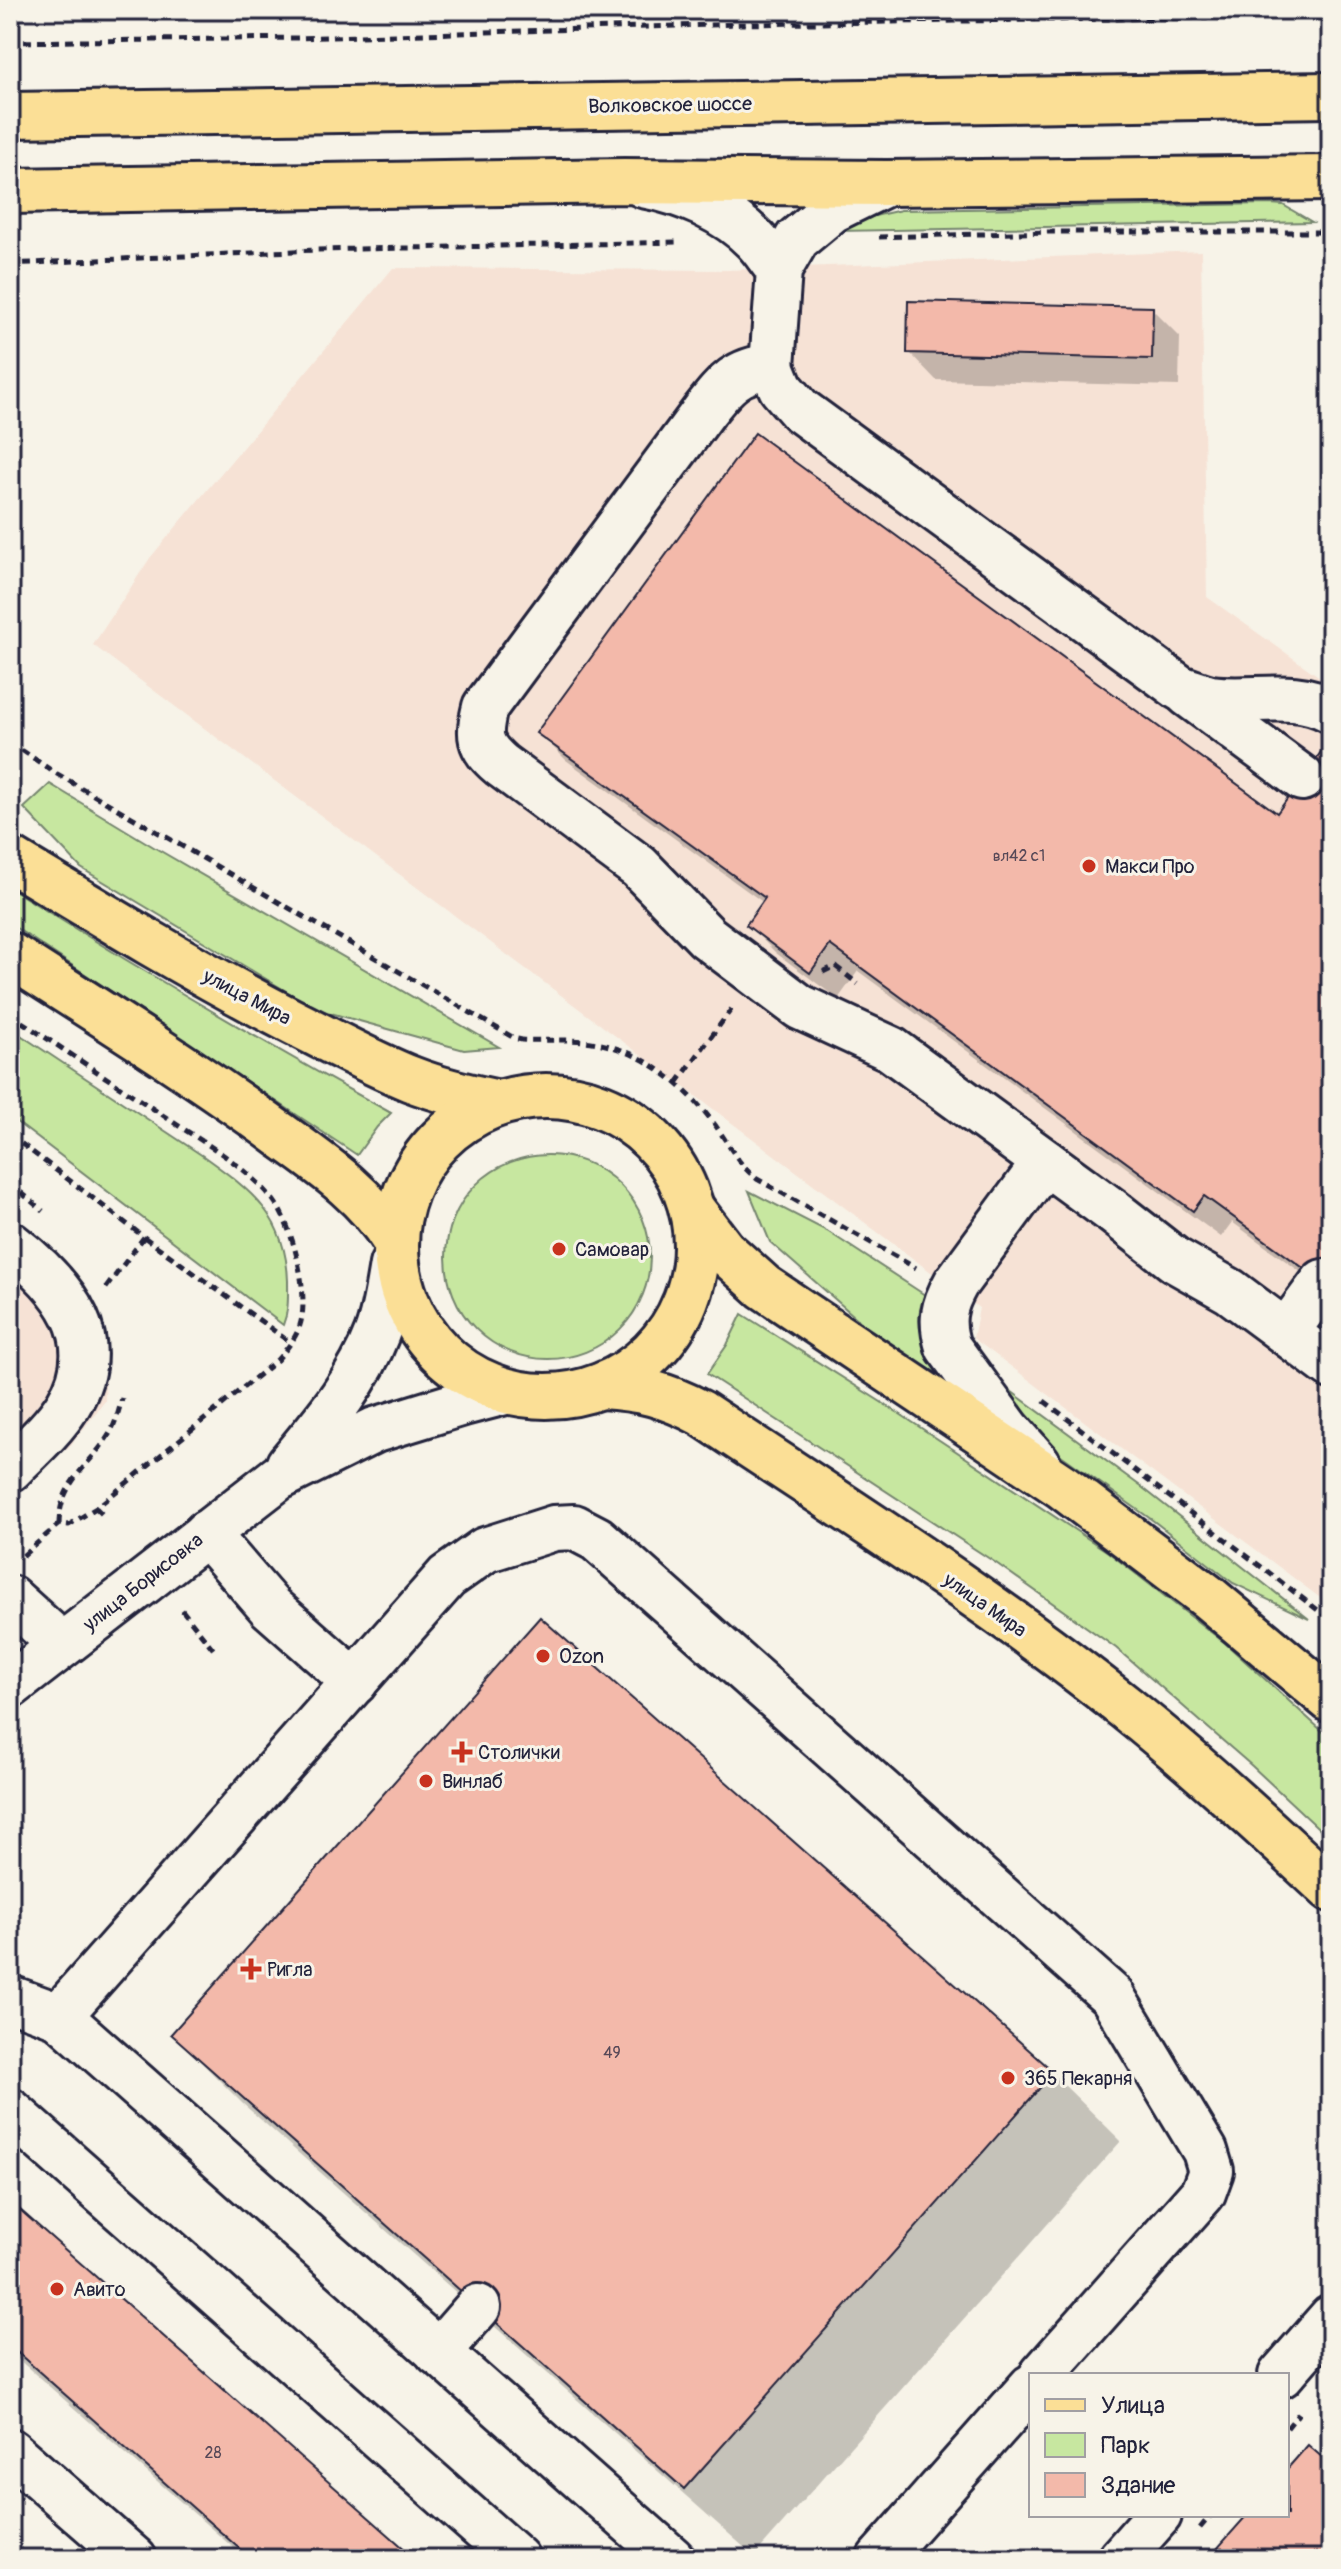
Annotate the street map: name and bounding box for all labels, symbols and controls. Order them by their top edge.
street label: Волковское шоссе [588,91,752,119]
house number: вл42 с1 [993,846,1045,866]
place label: Макси Про [1105,854,1195,879]
marker: Макси Про [1080,857,1098,875]
street label: улица Мира [198,963,295,1031]
place label: Самовар [575,1237,649,1262]
marker: Самовар [550,1240,568,1258]
street label: улица Борисовка [77,1527,208,1637]
street label: улица Мира [938,1567,1032,1643]
place label: Ozon [559,1644,604,1669]
marker: Ozon [534,1647,552,1665]
place label: Столички [478,1740,560,1765]
marker: Столички [453,1743,471,1761]
place label: Винлаб [442,1769,503,1794]
marker: Винлаб [417,1772,435,1790]
place label: Ригла [267,1957,312,1982]
marker: Ригла [242,1960,260,1978]
house number: 49 [603,2043,621,2063]
place label: 365 Пекарня [1024,2066,1132,2091]
marker: 365 Пекарня [999,2069,1017,2087]
place label: Авито [73,2277,126,2302]
marker: Авито [48,2280,66,2298]
legend [1029,2373,1289,2517]
text: Улица [1101,2391,1165,2420]
text: Парк [1101,2431,1150,2460]
house number: 28 [204,2443,222,2463]
text: Здание [1101,2471,1176,2500]

